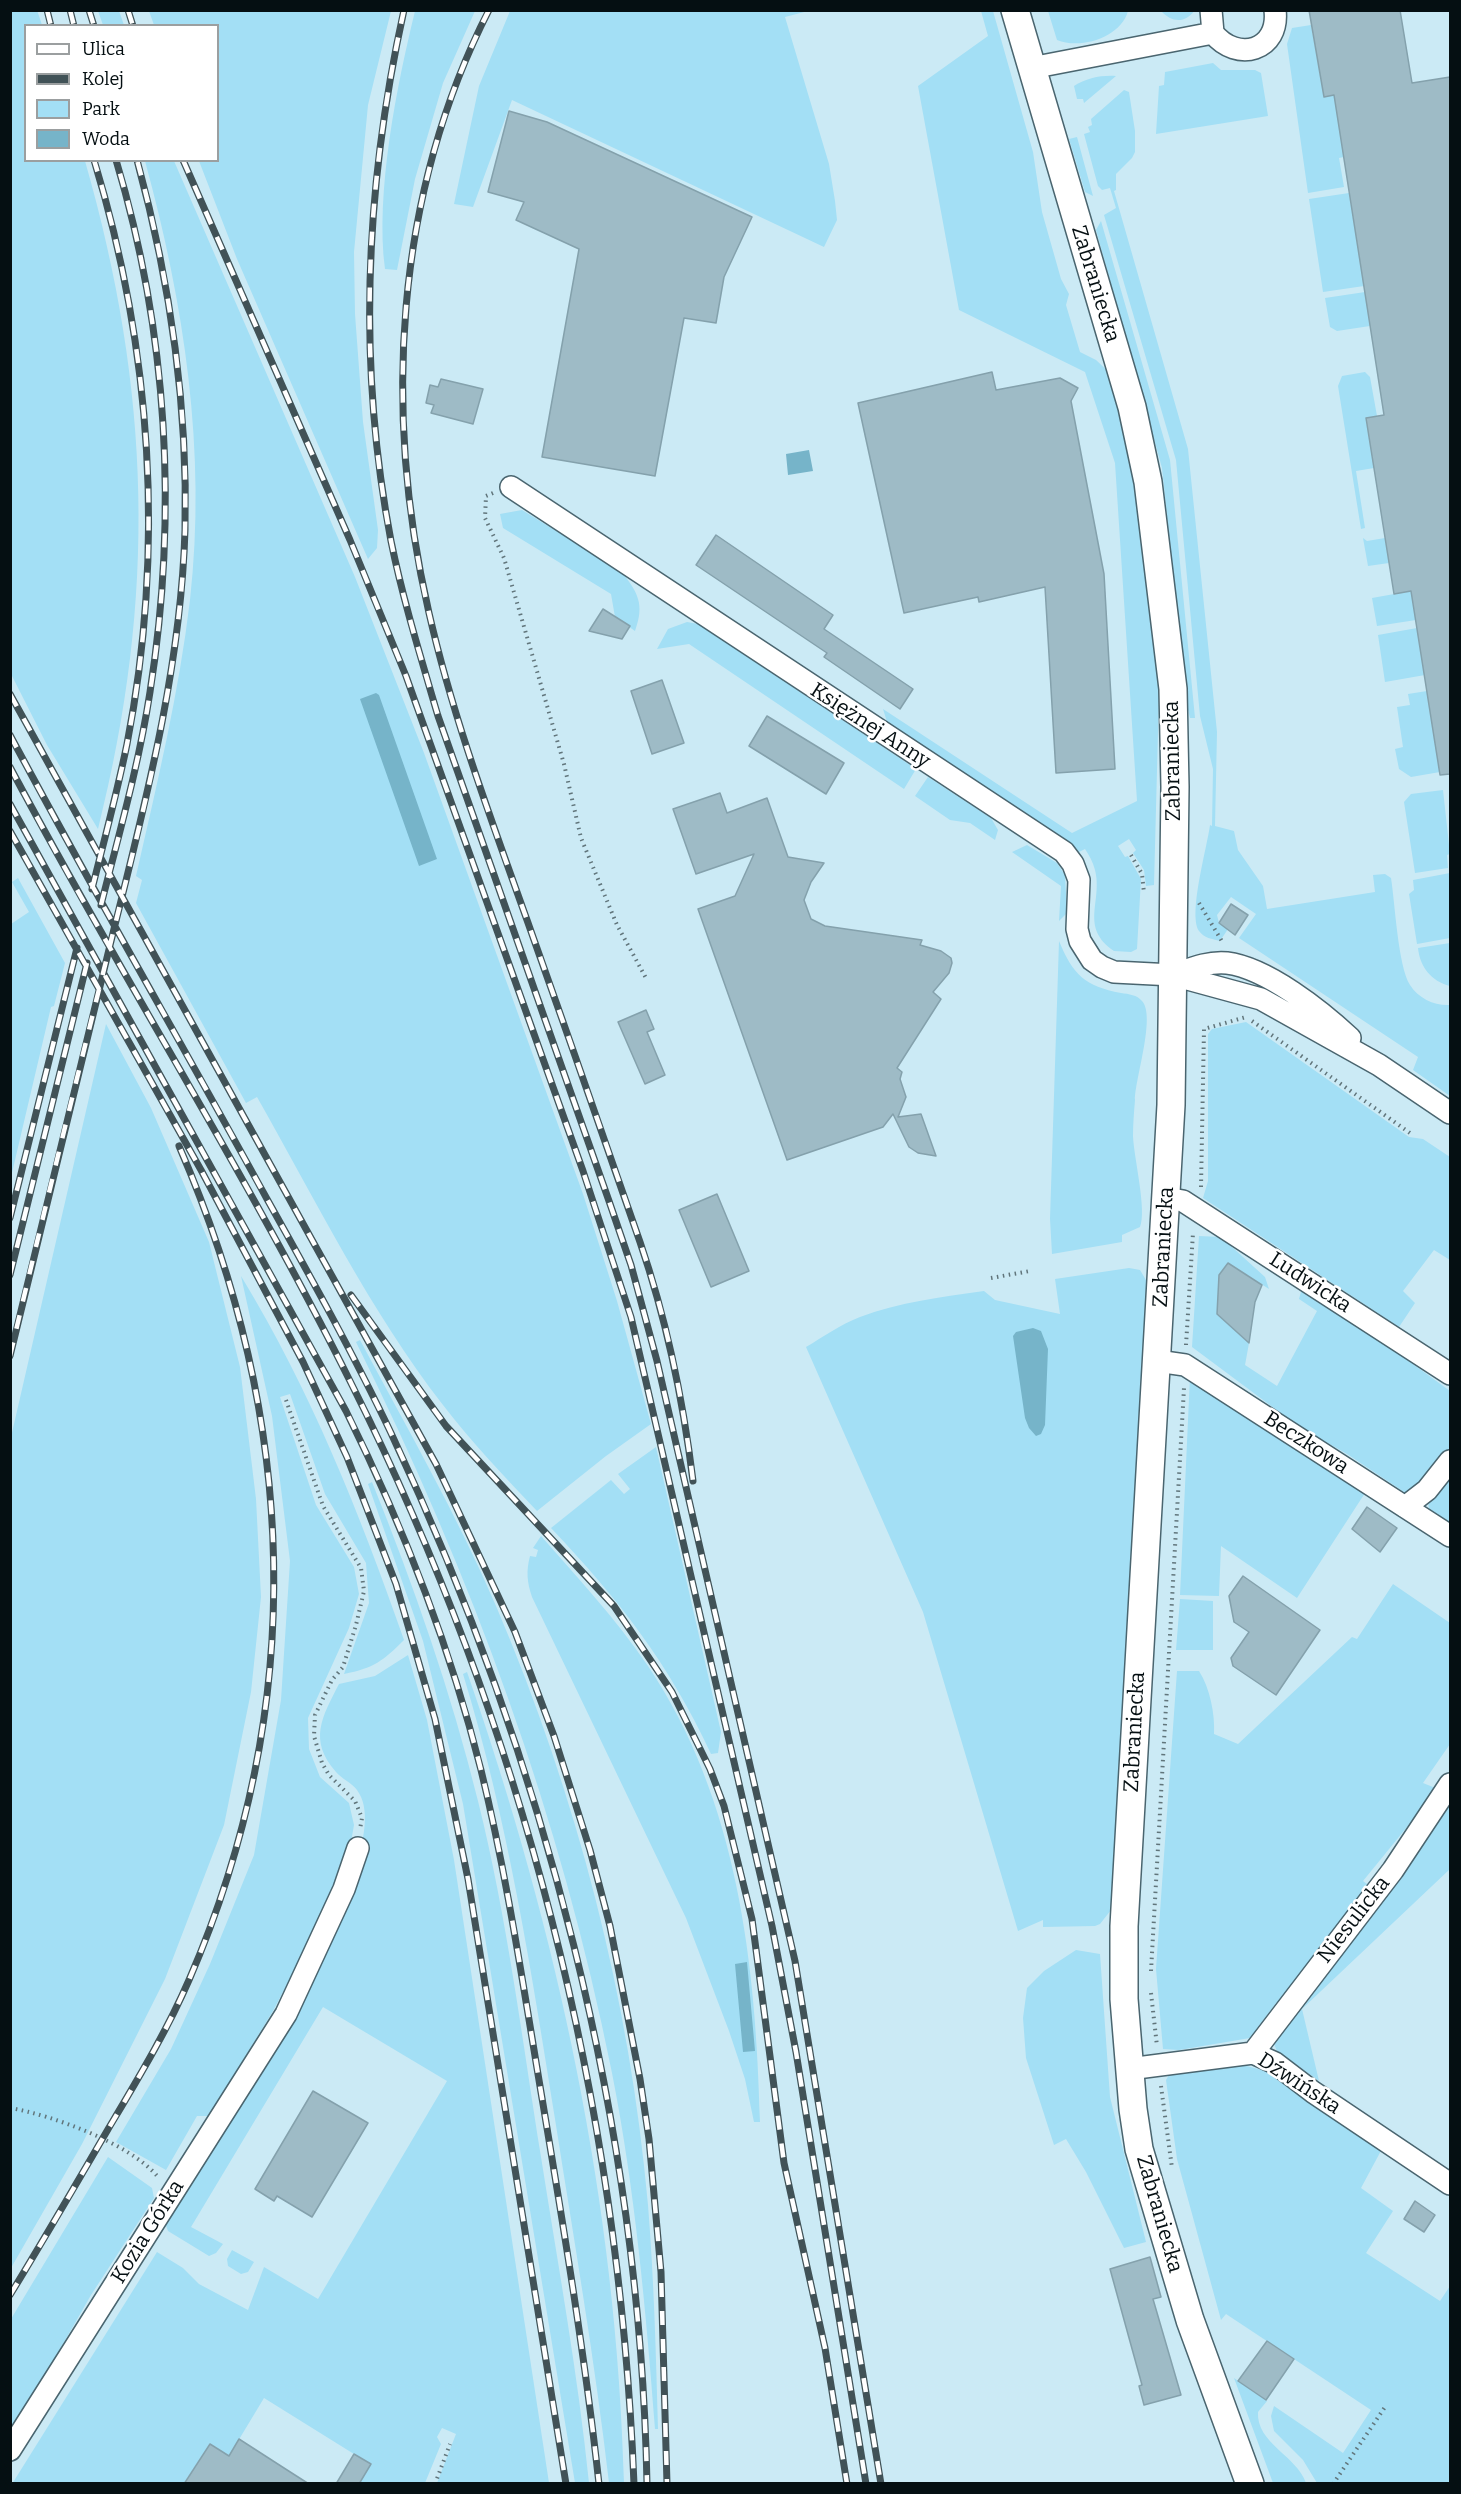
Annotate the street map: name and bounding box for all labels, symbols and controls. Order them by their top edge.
legend [24,24,219,162]
text: Ulica [82,38,125,60]
text: Kolej [82,68,124,90]
text: Park [82,98,120,120]
text: Woda [82,128,130,150]
street label: Zabraniecka [1065,222,1125,346]
street label: Księżnej Anny [805,678,935,774]
street label: Zabraniecka [1159,700,1187,822]
street label: Zabraniecka [1148,1186,1180,1308]
street label: Ludwicka [1264,1247,1356,1319]
street label: Beczkowa [1259,1406,1353,1480]
street label: Zabraniecka [1119,1671,1151,1793]
street label: Niesulicka [1312,1872,1396,1968]
street label: Dźwińska [1253,2048,1345,2120]
street label: Zabraniecka [1130,2152,1188,2276]
street label: Kozia Górka [106,2176,190,2288]

